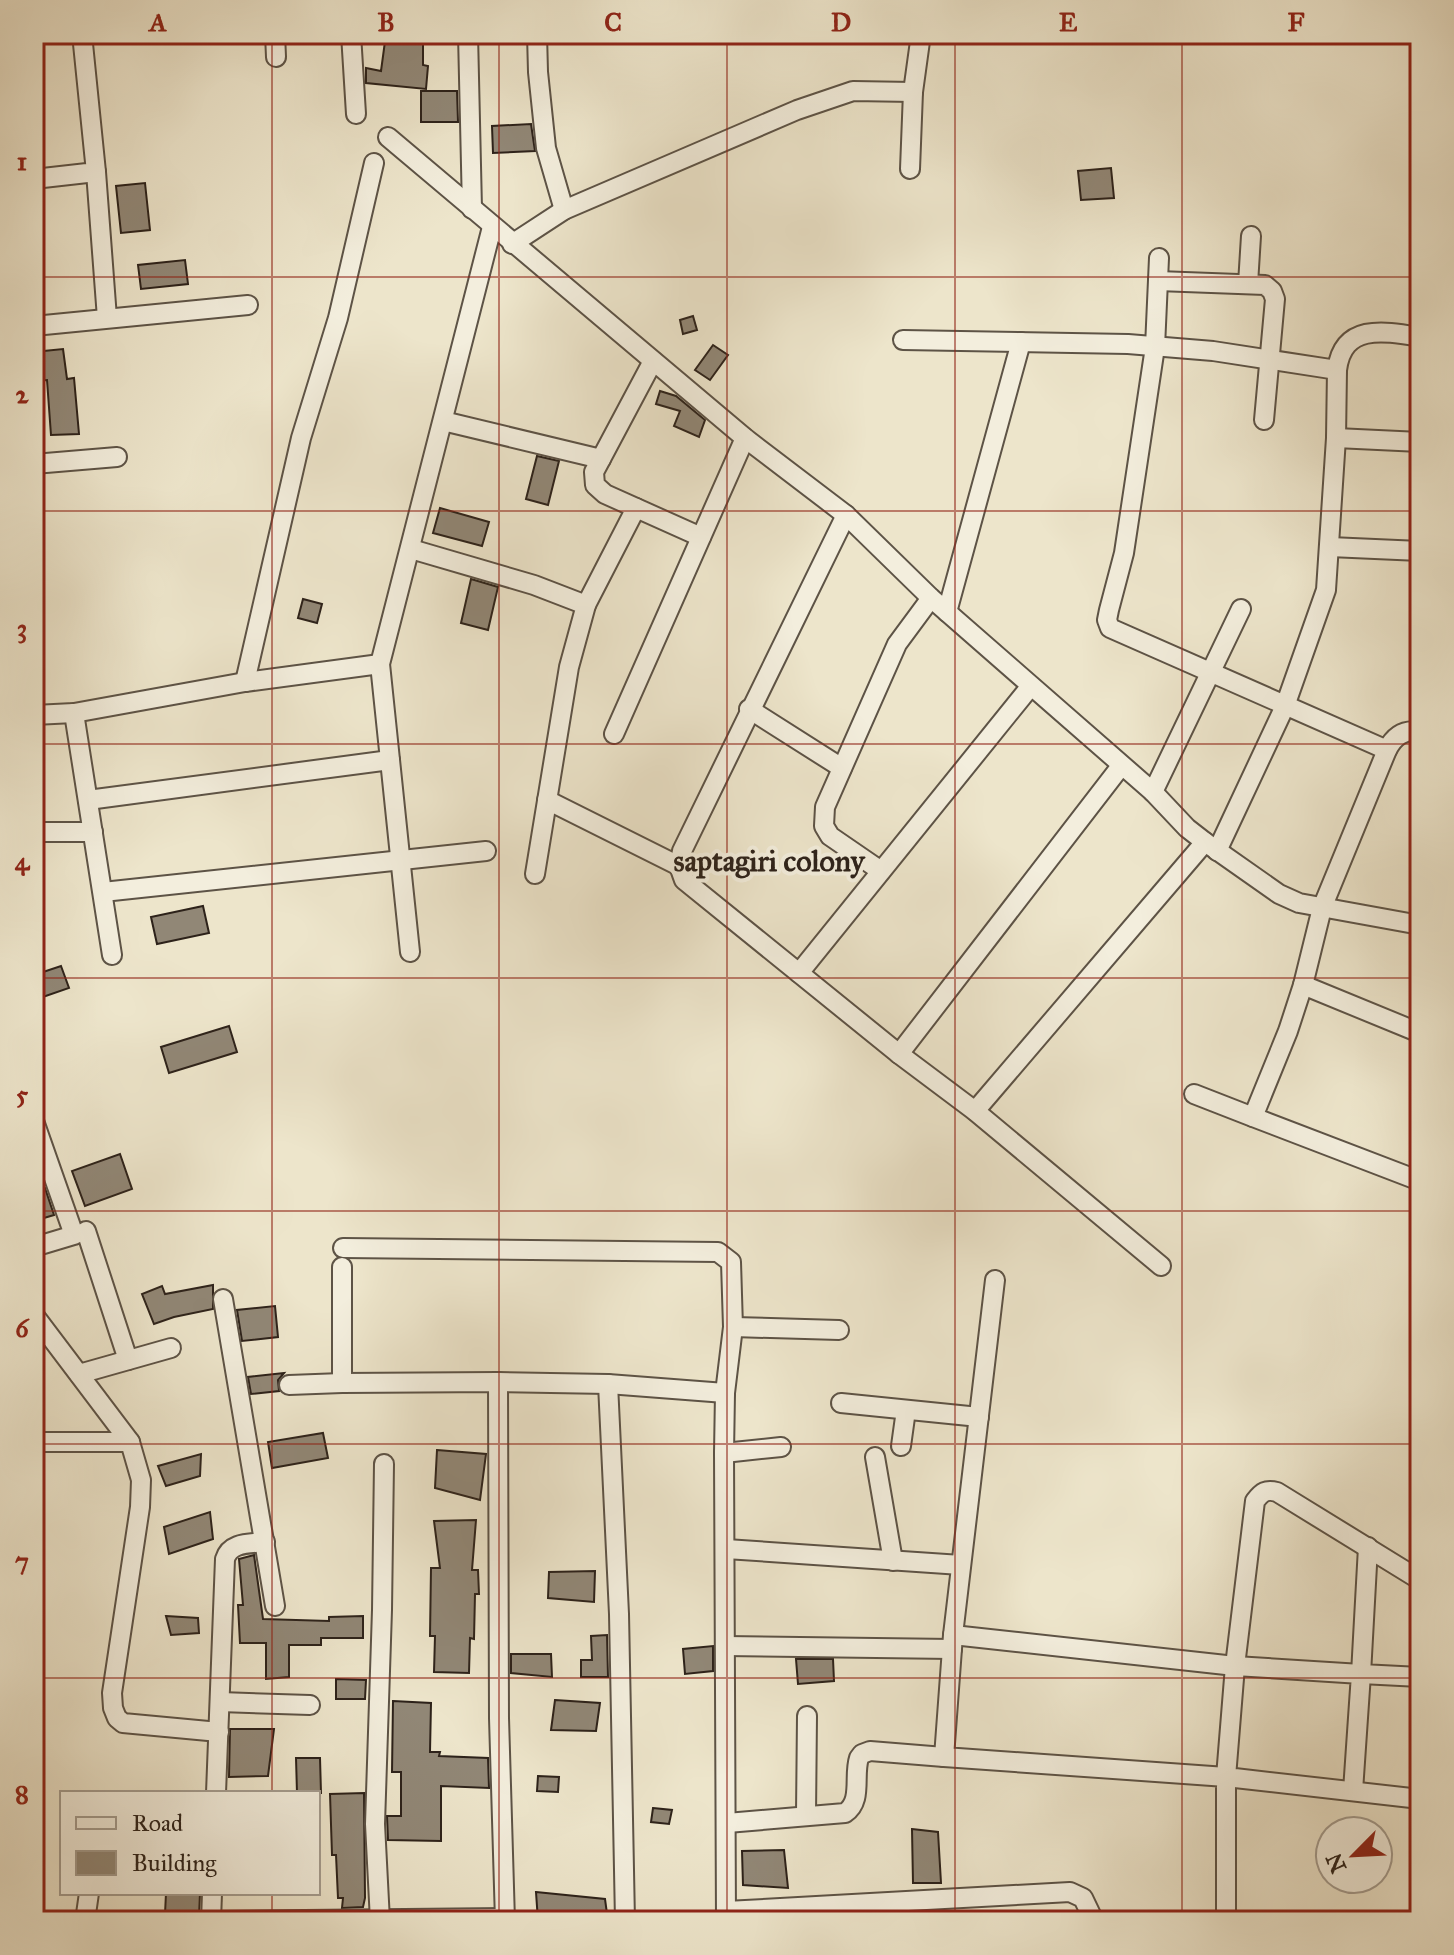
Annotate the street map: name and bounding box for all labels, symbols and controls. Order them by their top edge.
text: A [147,6,167,38]
text: B [377,6,395,38]
text: C [604,6,622,38]
text: D [831,6,851,38]
text: E [1059,6,1078,38]
text: F [1288,6,1305,38]
text: 1 [17,145,27,177]
text: 2 [16,378,30,410]
text: 3 [17,612,27,644]
district label: saptagiri colony [673,843,865,879]
text: 4 [15,845,31,877]
text: 5 [16,1078,29,1110]
text: 6 [15,1312,30,1344]
text: 7 [15,1545,29,1577]
text: 8 [15,1778,29,1810]
legend [60,1791,320,1895]
text: Road [132,1808,183,1838]
north arrow [1314,1815,1394,1895]
text: Building [132,1848,217,1878]
text: N [1320,1849,1352,1877]

